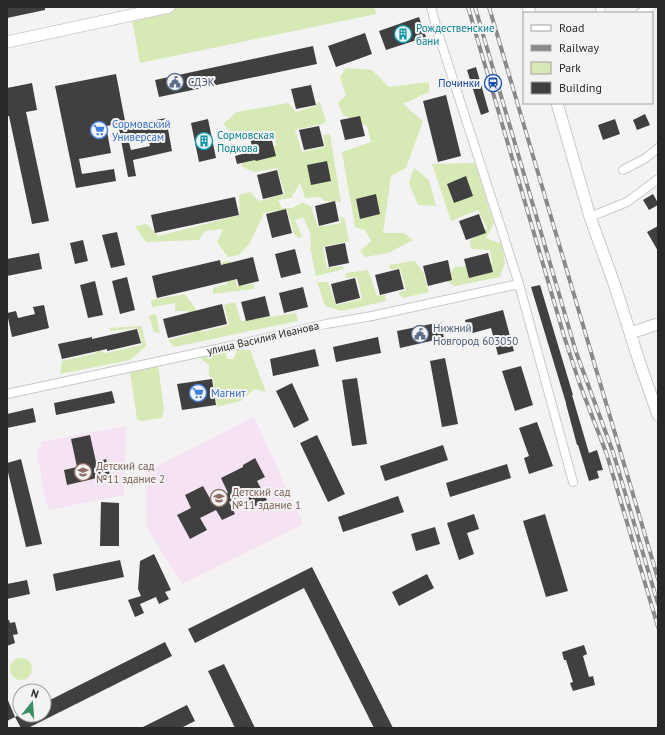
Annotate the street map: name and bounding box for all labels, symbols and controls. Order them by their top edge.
legend [523,12,653,104]
text: Road [559,20,584,35]
place label: Рождественские бани [416,21,495,48]
building icon: Рождественские бани [393,24,413,44]
text: Railway [559,40,599,55]
text: Park [559,60,581,75]
public building icon: СДЭК [165,72,185,92]
station icon: Починки [483,73,503,93]
place label: СДЭК [188,75,215,89]
place label: Починки [438,76,480,90]
text: Building [559,80,602,95]
place label: Сормовский Универсам [112,117,170,144]
supermarket icon: Сормовский Универсам [89,120,109,140]
place label: Сормовская Подкова [217,128,274,155]
building icon: Сормовская Подкова [194,131,214,151]
street label: улица Василия Иванова [206,318,320,358]
place label: Нижний Новгород 603050 [433,321,518,348]
public building icon: Нижний Новгород 603050 [410,324,430,344]
supermarket icon: Магнит [188,383,208,403]
place label: Магнит [211,386,246,400]
place label: Детский сад №11 здание 2 [96,459,165,486]
school or university icon: Детский сад №11 здание 2 [73,462,93,482]
place label: Детский сад №11 здание 1 [232,485,301,512]
school or university icon: Детский сад №11 здание 1 [209,488,229,508]
north arrow [12,683,52,723]
text: N [29,686,40,701]

